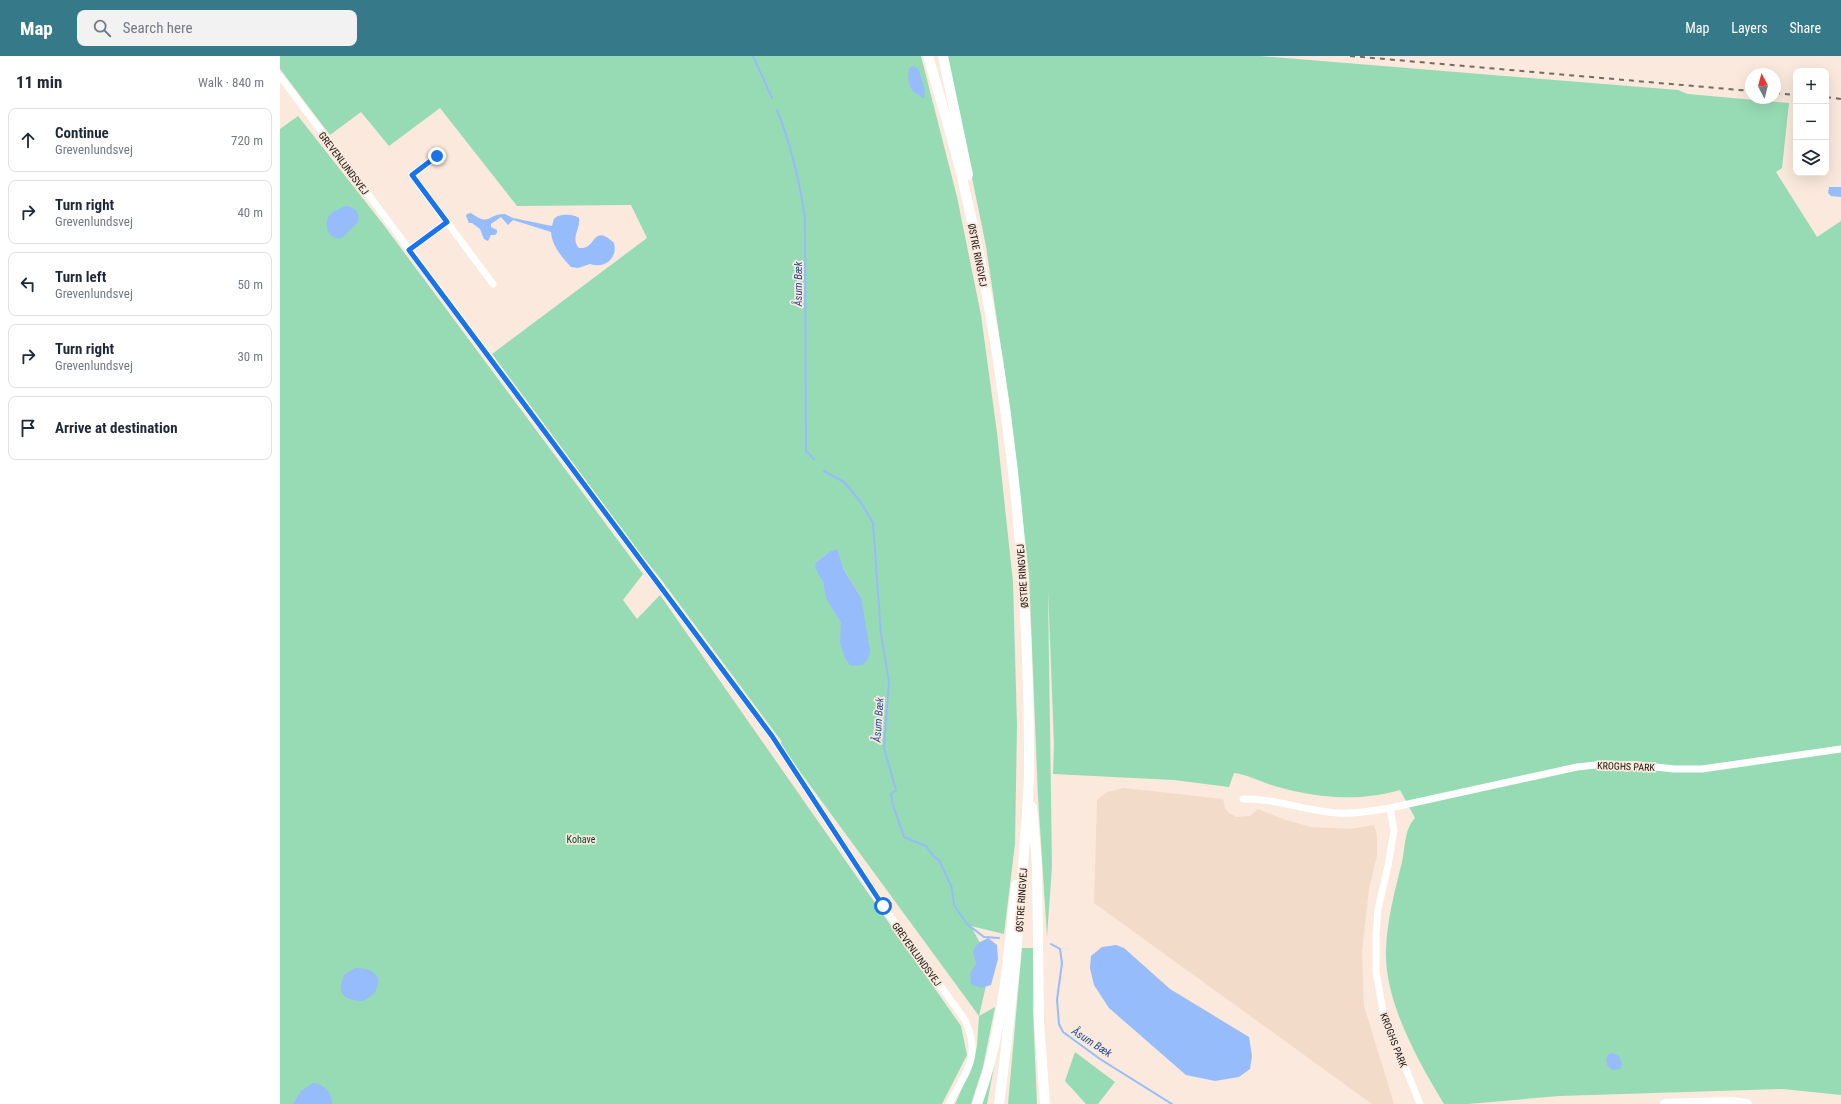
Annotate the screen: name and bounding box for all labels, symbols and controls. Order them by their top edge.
search box [77,10,357,46]
text: Map [20,17,53,40]
icon: search [91,17,113,39]
text: Search here [123,19,193,37]
text: Map [1685,20,1709,36]
text: Layers [1731,20,1768,36]
text: Share [1790,20,1821,36]
north arrow [1745,68,1781,104]
map controls [1793,68,1829,176]
button: + [1793,68,1829,104]
text: 11 min [16,72,62,92]
text: Walk · 840 m [198,75,264,90]
button: − [1793,104,1829,140]
text: Continue [55,124,109,142]
icon: ahead [17,129,39,151]
street label: GREVENLUNDSVEJ [316,130,371,197]
text: 720 m [231,133,263,148]
button: layers [1793,140,1829,176]
text: Grevenlundsvej [55,142,133,157]
route end [428,147,446,165]
text: Turn right [55,196,114,214]
icon: right [17,201,39,223]
text: 40 m [237,205,263,220]
text: Grevenlundsvej [55,214,133,229]
street label: ØSTRE RINGVEJ [966,222,989,288]
water label: Åsum Bæk [791,261,805,308]
text: Turn left [55,268,106,286]
icon: left [17,273,39,295]
text: 50 m [237,277,263,292]
text: Grevenlundsvej [55,286,133,301]
text: Turn right [55,340,114,358]
icon: right [17,345,39,367]
text: 30 m [237,349,263,364]
text: Grevenlundsvej [55,358,133,373]
icon: arrive [17,417,39,439]
text: Arrive at destination [55,419,178,437]
street label: ØSTRE RINGVEJ [1015,543,1030,608]
water label: Åsum Bæk [869,697,887,744]
street label: KROGHS PARK [1597,760,1656,773]
park label: Kohave [567,834,596,845]
street label: ØSTRE RINGVEJ [1014,867,1029,932]
route start [874,897,892,915]
street label: GREVENLUNDSVEJ [890,920,943,988]
street label: KROGHS PARK [1378,1011,1409,1070]
water label: Åsum Bæk [1068,1023,1115,1060]

